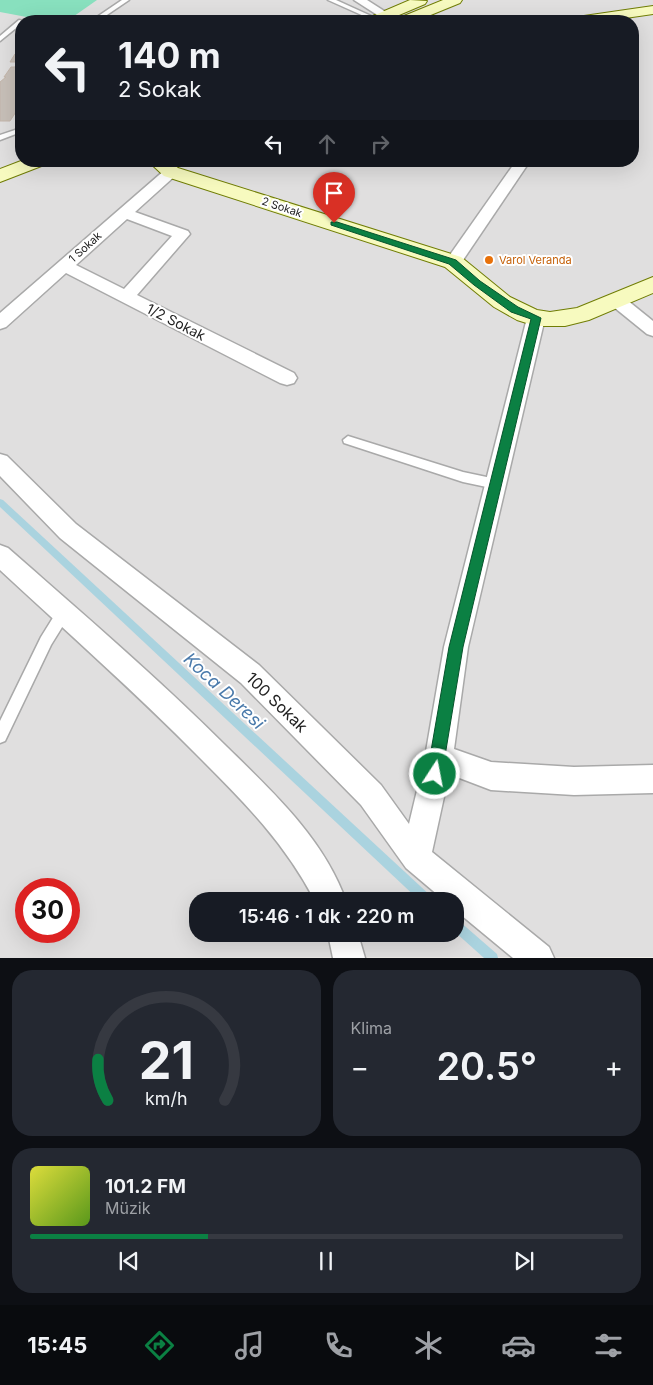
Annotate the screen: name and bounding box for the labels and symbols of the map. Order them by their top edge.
pin [313,172,355,223]
street label: 2 Sokak [260,194,304,220]
street label: 1 Sokak [66,229,104,265]
place label: Varol Veranda [499,253,572,267]
marker: Varol Veranda [483,254,495,266]
street label: 1/2 Sokak [144,299,209,344]
water label: Koca Deresi [180,648,269,734]
street label: 100 Sokak [242,668,312,736]
position arrow [408,747,460,799]
speed limit sign: 30 [15,878,80,943]

